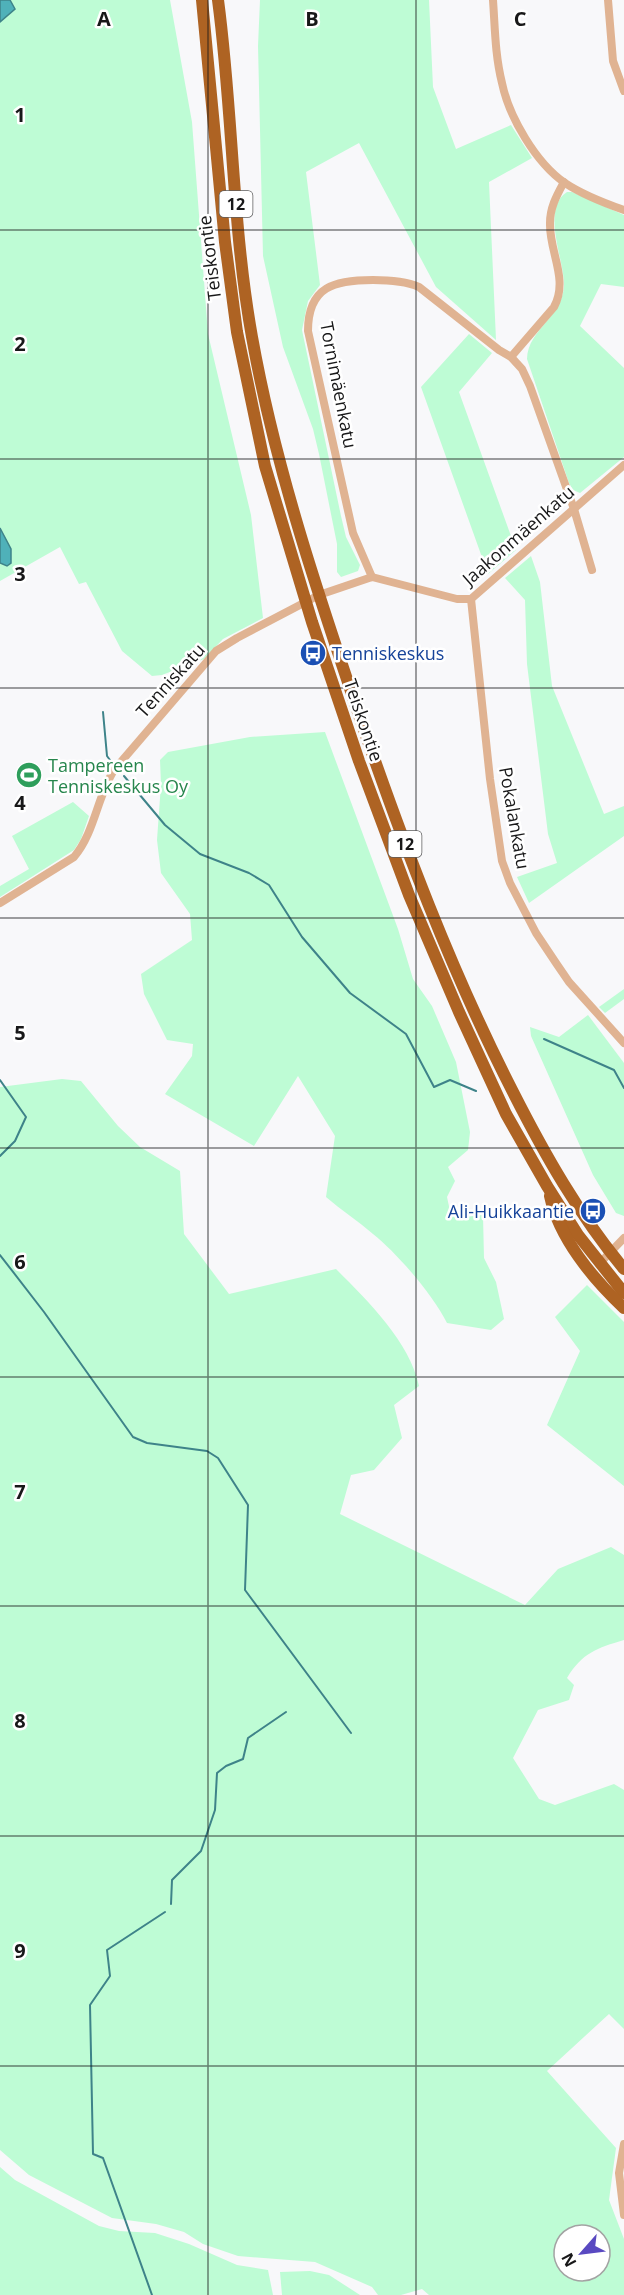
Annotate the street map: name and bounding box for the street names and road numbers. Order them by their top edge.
road number: 12 [220,191,252,217]
street label: Teiskontie [192,214,226,302]
street label: Tornimäenkatu [315,320,363,450]
street label: Jaakonmäenkatu [455,480,579,592]
street label: Tenniskatu [130,638,210,722]
street label: Teiskontie [339,676,389,764]
street label: Pokalankatu [494,765,536,871]
road number: 12 [388,831,422,857]

